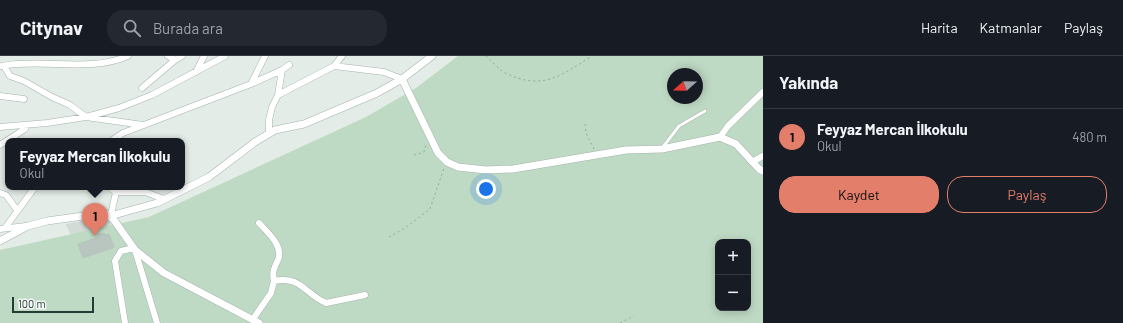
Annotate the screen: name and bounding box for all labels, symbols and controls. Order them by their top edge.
search box [107,10,387,46]
text: Citynav [20,16,83,39]
icon: search [121,17,143,39]
text: Burada ara [153,19,223,37]
text: Harita [921,19,958,36]
text: Katmanlar [980,19,1042,36]
text: Paylaş [1064,19,1103,36]
north arrow [667,68,703,104]
text: Yakında [779,72,838,92]
text: Feyyaz Mercan İlkokulu [817,120,968,138]
text: 1 [790,129,794,145]
text: 480 m [1072,129,1107,145]
popup [5,138,185,190]
text: Okul [817,138,842,154]
text: Feyyaz Mercan İlkokulu [20,147,170,165]
text: Okul [20,165,44,181]
button: Kaydet [779,176,939,213]
button: Paylaş [947,176,1107,213]
your location [476,179,496,199]
pin: 1 [82,203,108,236]
map controls [715,239,751,311]
button: + [715,239,751,275]
button: − [715,275,751,311]
scale bar [12,295,94,314]
text: 100 m [18,297,46,310]

